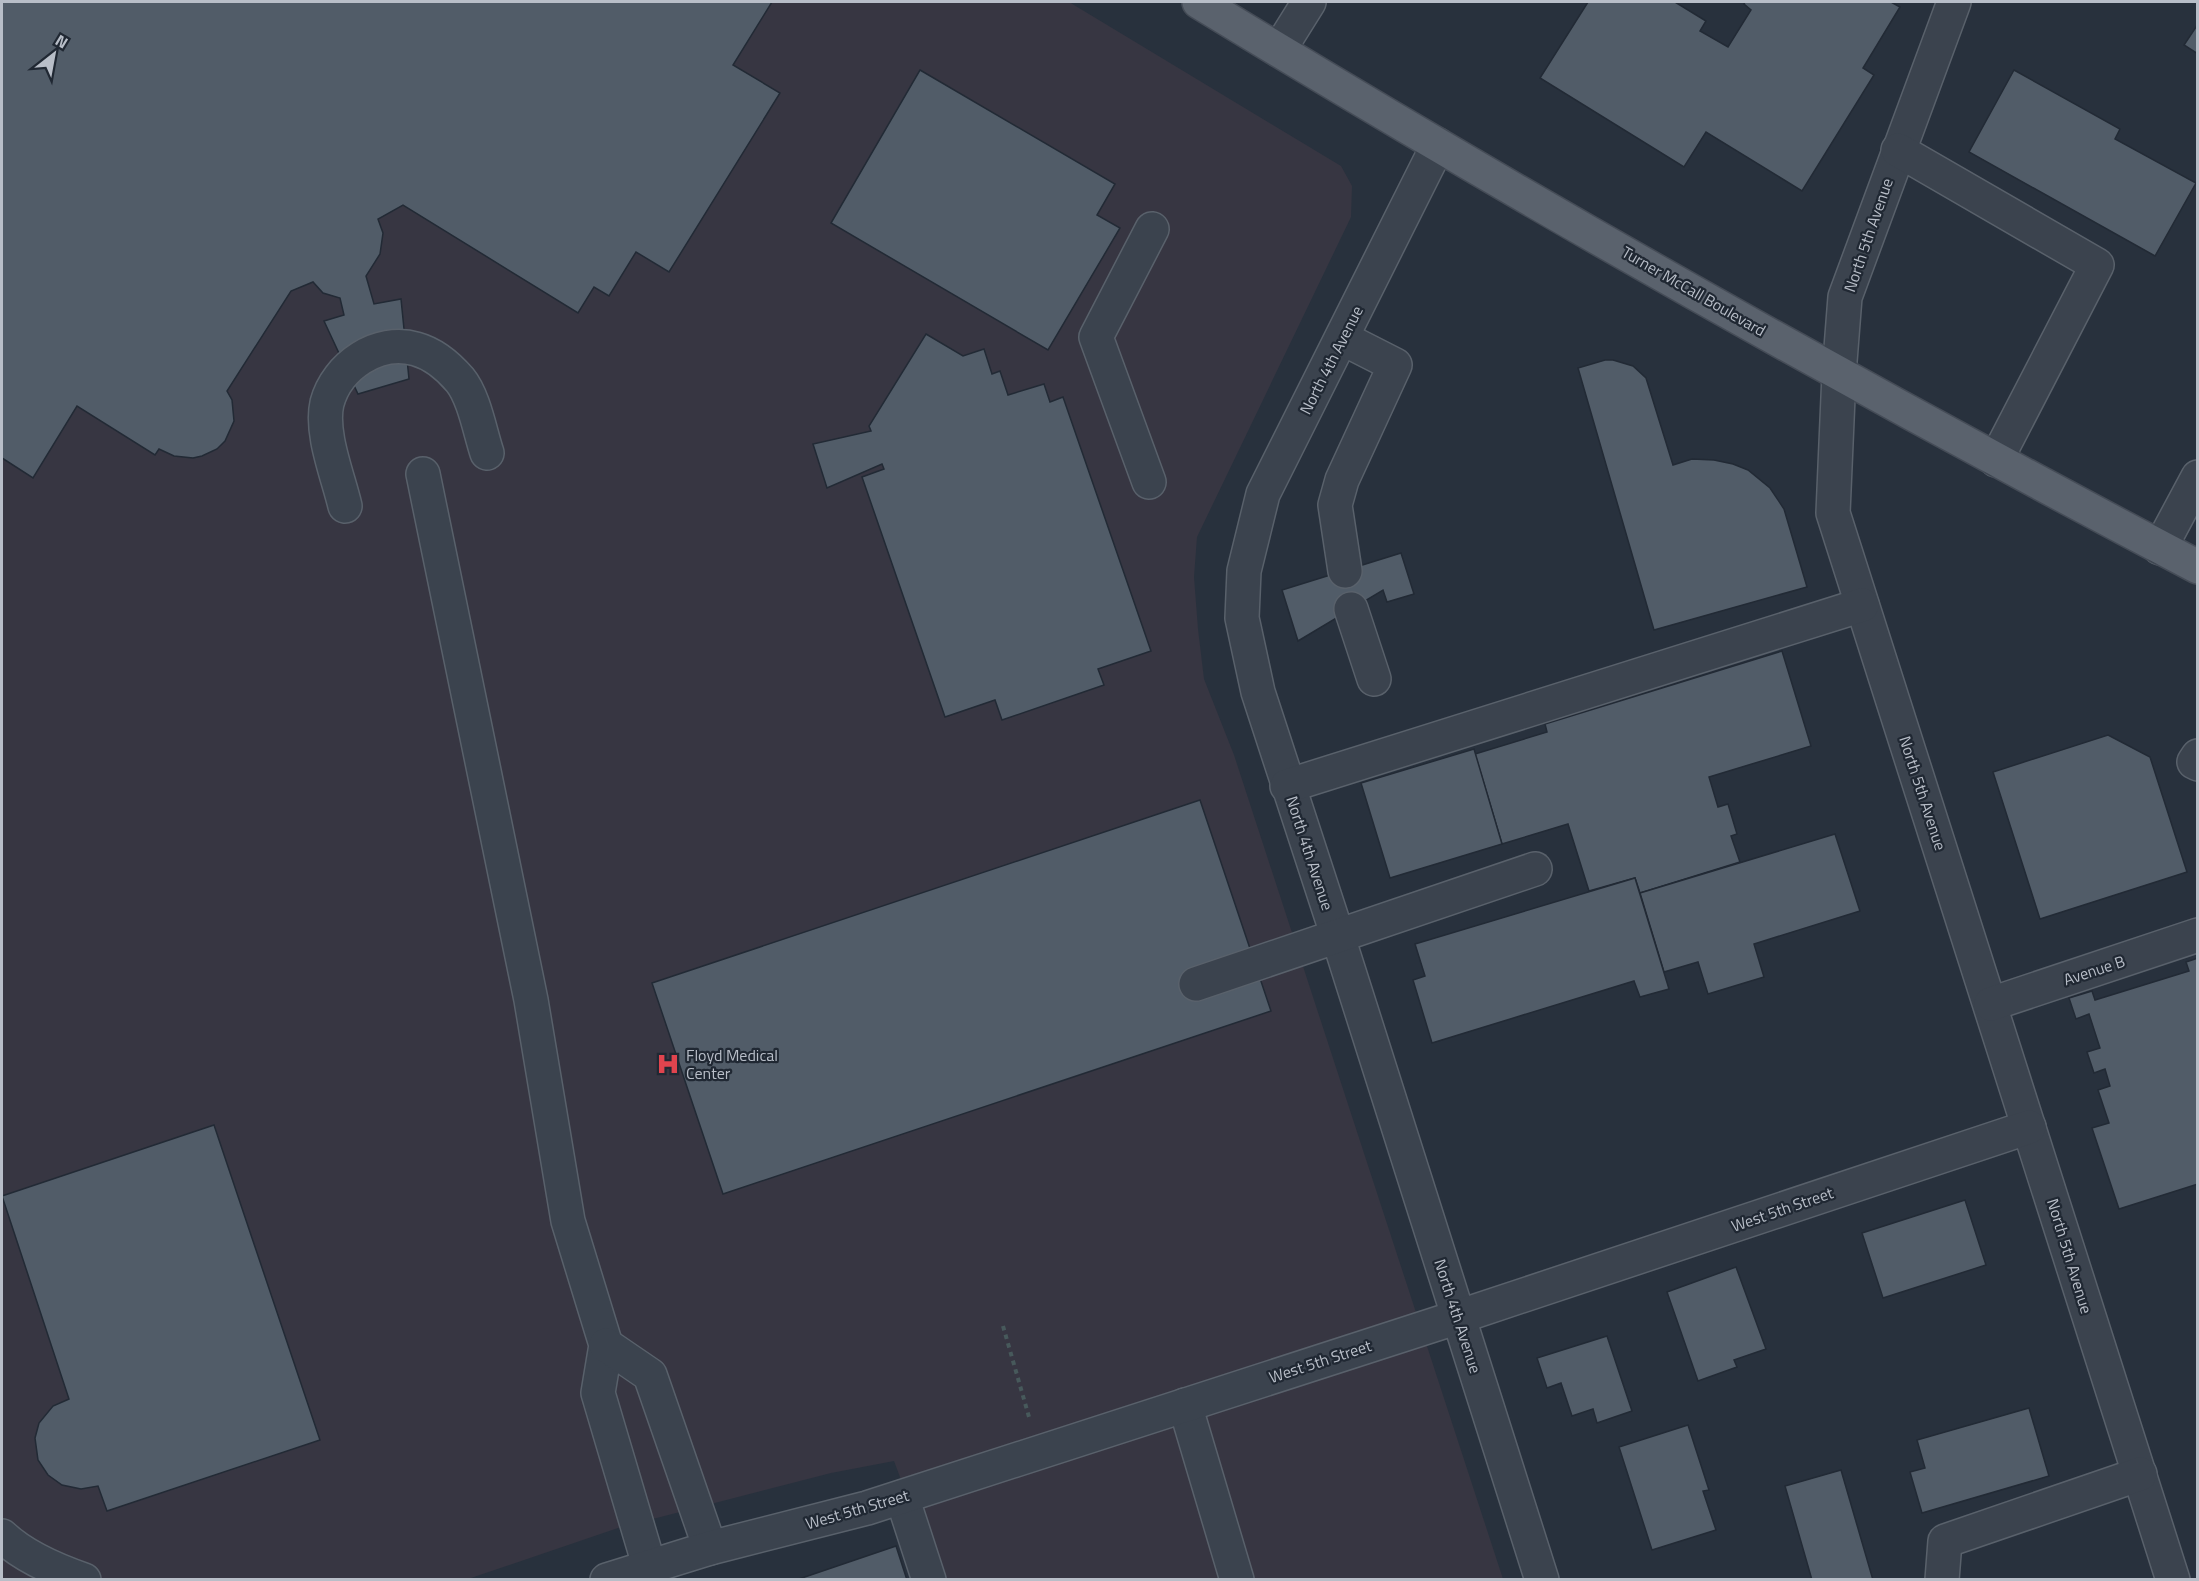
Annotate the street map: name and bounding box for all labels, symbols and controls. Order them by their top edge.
north arrow [24,24,84,84]
text: N [51,28,73,54]
street label: North 5th Avenue [1837,175,1899,295]
street label: Turner McCall Boulevard [1618,240,1770,342]
street label: North 4th Avenue [1293,301,1369,419]
street label: North 5th Avenue [1893,733,1953,853]
street label: North 4th Avenue [1280,793,1340,913]
street label: Avenue B [2060,949,2128,991]
place label: Floyd Medical Center [686,1043,778,1085]
hospital icon: Floyd Medical Center [655,1051,681,1077]
street label: West 5th Street [1728,1180,1837,1238]
street label: North 5th Avenue [2041,1196,2099,1316]
street label: North 4th Avenue [1428,1256,1488,1376]
street label: West 5th Street [1266,1333,1375,1389]
street label: West 5th Street [803,1483,912,1535]

